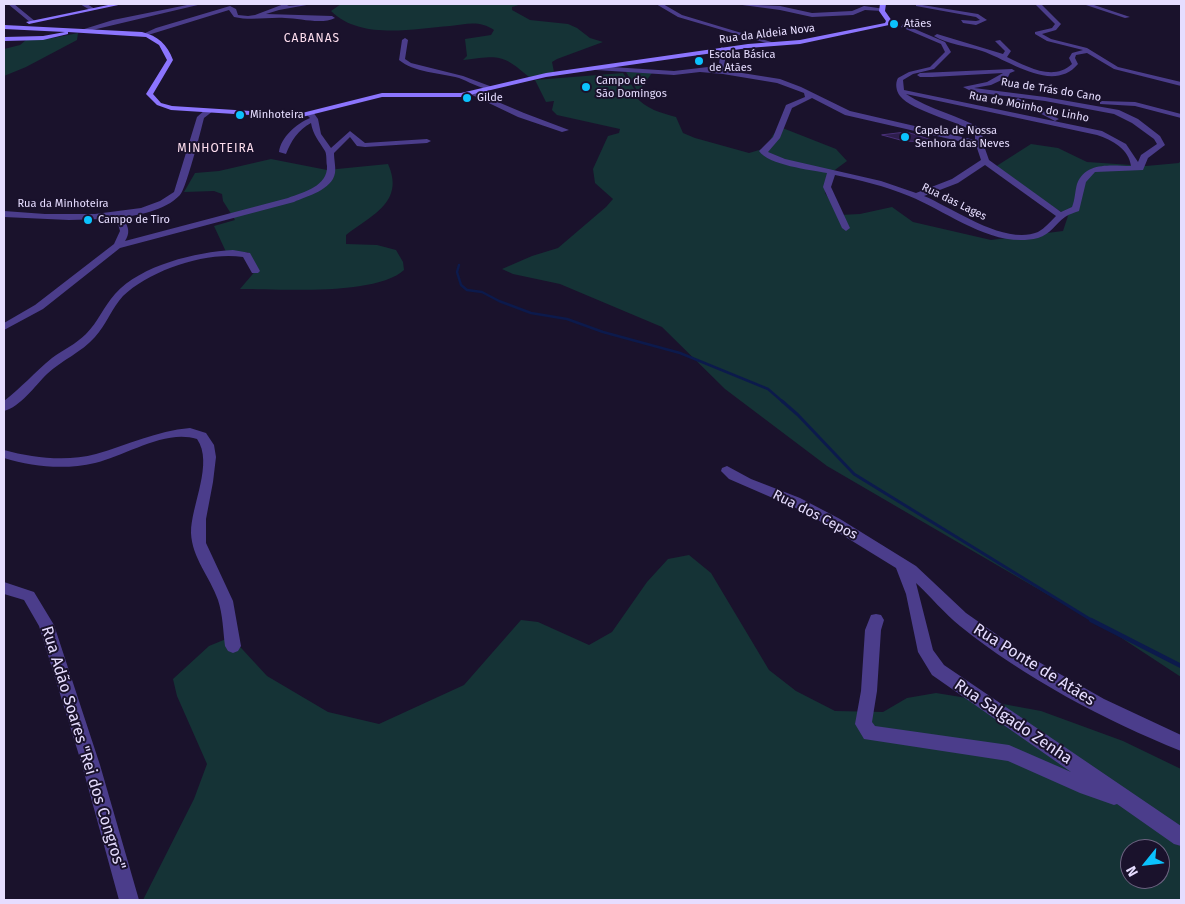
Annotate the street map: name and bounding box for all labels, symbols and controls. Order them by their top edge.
place label: Atães [904,17,931,31]
marker: Atães [888,18,900,30]
street label: Rua da Aldeia Nova [718,22,816,46]
district label: CABANAS [283,32,341,46]
place label: Escola Básica de Atães [709,48,775,74]
marker: Escola Básica de Atães [693,55,705,67]
place label: Campo de São Domingos [596,74,667,100]
street label: Rua de Trás do Cano [1000,76,1102,104]
marker: Campo de São Domingos [580,81,592,93]
street label: Rua do Moinho do Linho [968,89,1090,125]
place label: Gilde [477,91,503,105]
marker: Gilde [461,92,473,104]
place label: Minhoteira [250,108,304,122]
marker: Minhoteira [234,109,246,121]
place label: Capela de Nossa Senhora das Neves [915,124,1010,150]
marker: Capela de Nossa Senhora das Neves [899,131,911,143]
district label: MINHOTEIRA [176,142,256,156]
street label: Rua das Lages [919,181,989,223]
street label: Rua da Minhoteira [17,197,109,211]
place label: Campo de Tiro [98,213,170,227]
marker: Campo de Tiro [82,214,94,226]
street label: Rua dos Cepos [770,486,860,544]
street label: Rua Ponte de Atães [969,620,1099,710]
street label: Rua Adão Soares "Rei dos Congros" [37,624,129,872]
street label: Rua Salgado Zenha [950,675,1076,769]
north arrow [1120,839,1170,889]
text: N [1123,863,1142,879]

